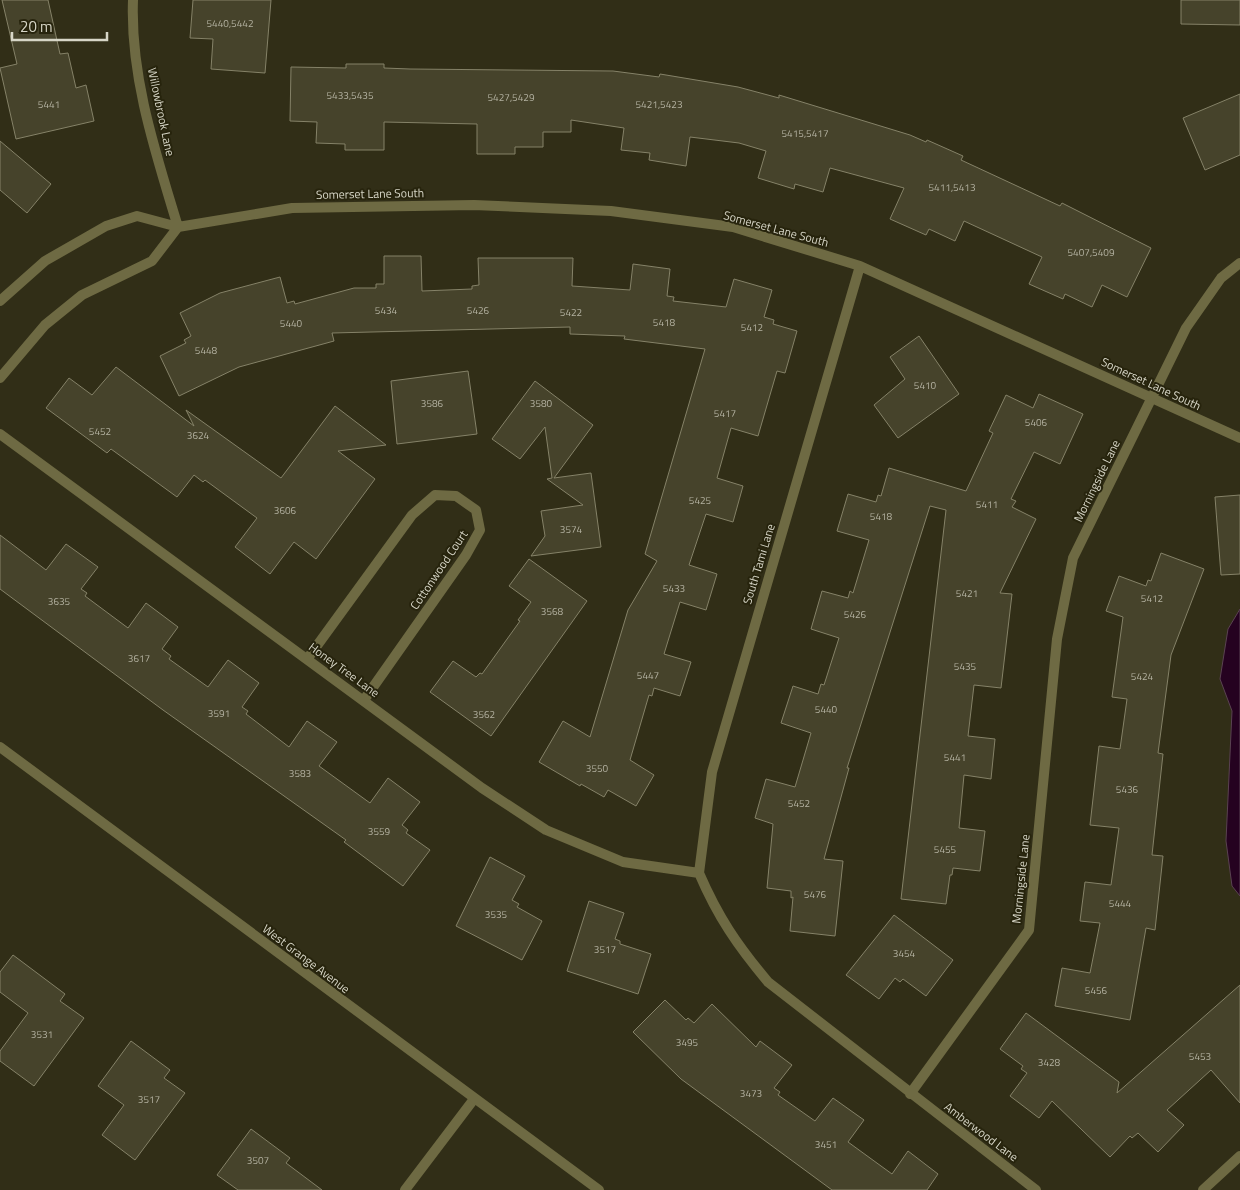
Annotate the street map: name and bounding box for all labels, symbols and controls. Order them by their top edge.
scale bar [12,10,108,42]
text: 20 m [20,15,53,38]
house number: 5440,5442 [206,16,254,31]
street label: Willowbrook Lane [143,66,180,158]
house number: 5433,5435 [326,88,374,103]
house number: 5427,5429 [487,90,535,105]
house number: 5441 [38,97,60,112]
house number: 5421,5423 [635,97,683,112]
house number: 5415,5417 [781,126,829,141]
house number: 5411,5413 [928,180,976,195]
street label: Somerset Lane South [316,183,424,204]
street label: Somerset Lane South [721,205,831,252]
house number: 5407,5409 [1067,245,1115,260]
house number: 5434 [375,303,398,318]
house number: 5426 [467,303,490,318]
house number: 5422 [560,305,582,320]
house number: 5418 [653,315,676,330]
house number: 5440 [280,316,303,331]
house number: 5412 [741,320,763,335]
house number: 5448 [195,343,218,358]
street label: Somerset Lane South [1098,352,1204,415]
house number: 5410 [914,378,937,393]
house number: 3586 [421,396,444,411]
house number: 3580 [530,396,553,411]
house number: 5417 [714,406,736,421]
house number: 5406 [1025,415,1048,430]
house number: 5452 [89,424,111,439]
house number: 3624 [187,428,210,443]
street label: Morningside Lane [1068,436,1125,525]
house number: 5425 [689,493,712,508]
house number: 5411 [976,497,998,512]
house number: 3606 [274,503,297,518]
house number: 5418 [870,509,893,524]
street label: South Tami Lane [737,521,780,606]
house number: 3574 [560,522,583,537]
street label: Cottonwood Court [405,526,473,613]
house number: 5433 [663,581,685,596]
house number: 5421 [956,586,978,601]
house number: 5412 [1141,591,1163,606]
house number: 3635 [48,594,71,609]
house number: 3568 [541,604,564,619]
house number: 5426 [844,607,867,622]
street label: Honey Tree Lane [305,637,384,702]
house number: 3617 [128,651,150,666]
house number: 5435 [954,659,977,674]
house number: 5447 [637,668,659,683]
house number: 5424 [1131,669,1154,684]
house number: 5440 [815,702,838,717]
house number: 3591 [208,706,230,721]
house number: 3562 [473,707,495,722]
house number: 5441 [944,750,966,765]
house number: 3550 [586,761,609,776]
house number: 3583 [289,766,311,781]
house number: 5436 [1116,782,1139,797]
house number: 5452 [788,796,810,811]
house number: 3559 [368,824,391,839]
street label: Morningside Lane [1006,833,1035,925]
house number: 5455 [934,842,957,857]
house number: 5476 [804,887,827,902]
house number: 5444 [1109,896,1132,911]
house number: 3535 [485,907,508,922]
street label: West Grange Avenue [259,919,354,998]
house number: 3517 [594,942,616,957]
house number: 3454 [893,946,916,961]
house number: 5456 [1085,983,1108,998]
house number: 3531 [31,1027,53,1042]
house number: 3495 [676,1035,699,1050]
house number: 5453 [1189,1049,1211,1064]
house number: 3428 [1038,1055,1061,1070]
house number: 3473 [740,1086,762,1101]
house number: 3517 [138,1092,160,1107]
street label: Amberwood Lane [940,1097,1022,1166]
house number: 3451 [815,1137,837,1152]
house number: 3507 [247,1153,269,1168]

